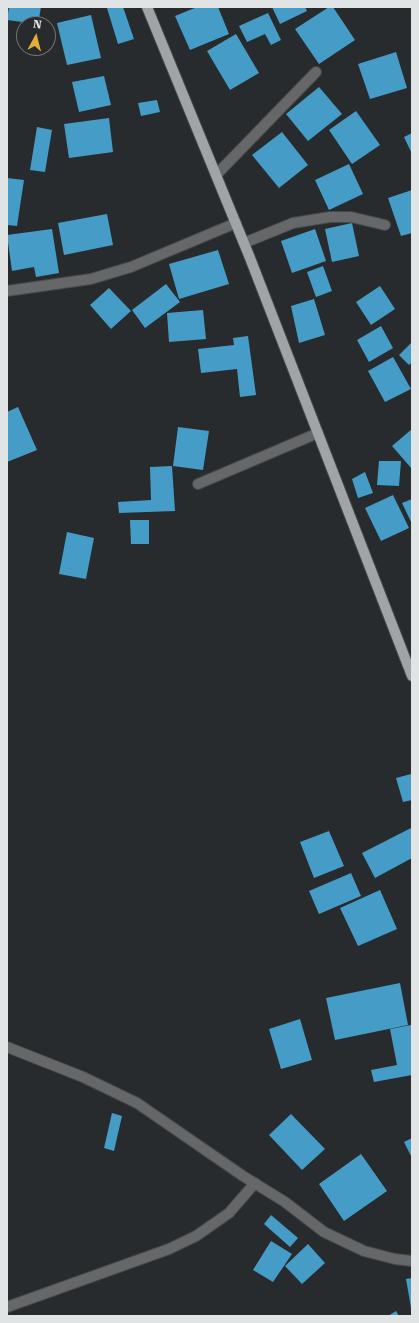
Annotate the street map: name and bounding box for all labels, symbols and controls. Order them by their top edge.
north arrow [16,16,56,56]
text: N [32,18,42,32]

